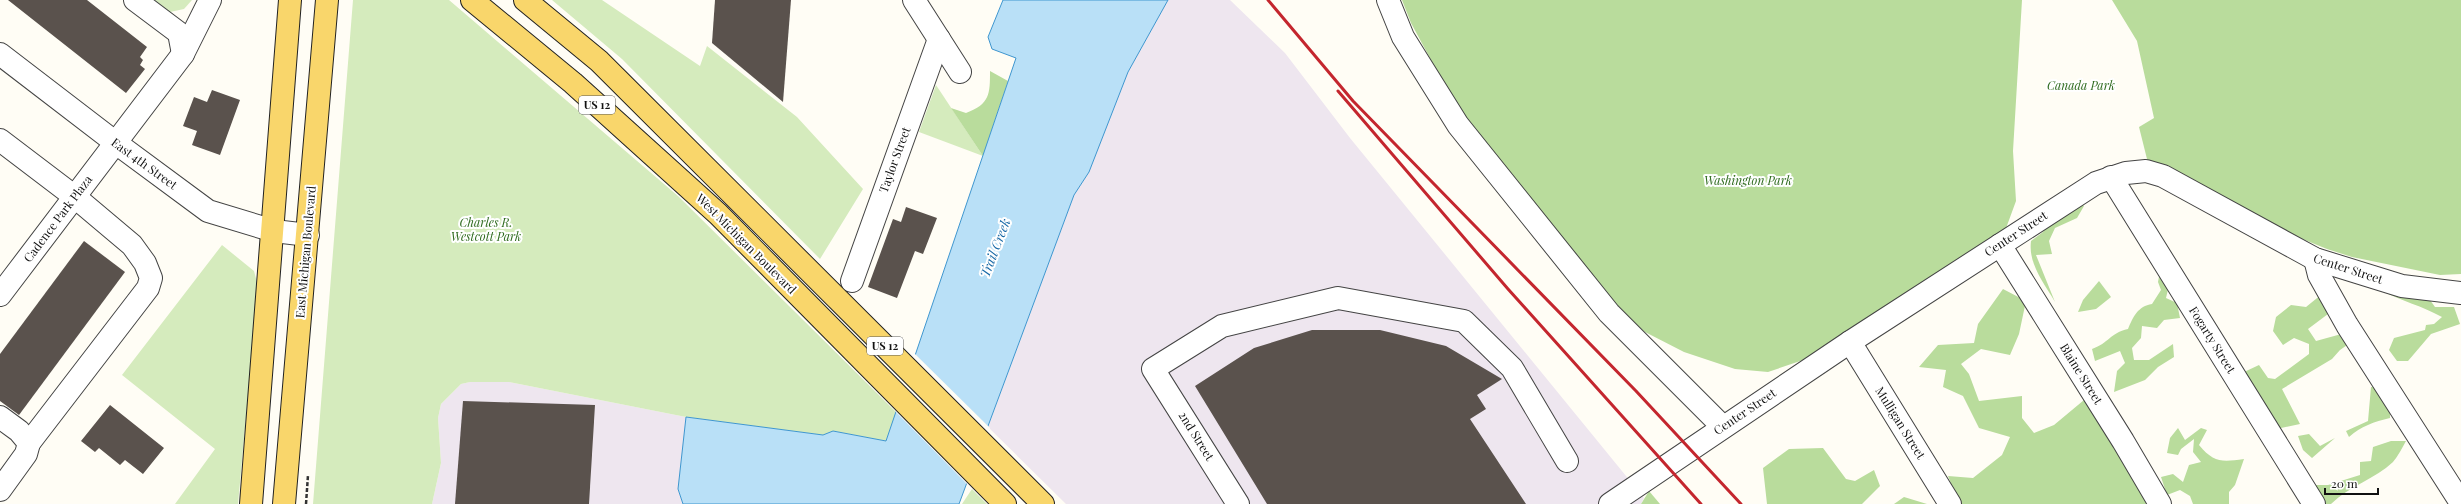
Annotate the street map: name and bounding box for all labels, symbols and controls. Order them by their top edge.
park label: Canada Park [2047,77,2115,93]
road number: US 12 [579,96,615,114]
street label: Taylor Street [875,124,914,195]
street label: East 4th Street [108,134,181,193]
street label: Cadence Park Plaza [19,172,95,265]
park label: Washington Park [1704,172,1792,188]
street label: East Michigan Boulevard [291,185,319,319]
street label: West Michigan Boulevard [692,189,800,297]
street label: Center Street [1981,206,2051,260]
park label: Charles R. Westcott Park [451,214,521,244]
water label: Trail Creek [976,216,1014,280]
street label: Center Street [2312,249,2386,287]
street label: Fogarty Street [2186,303,2240,377]
road number: US 12 [867,337,903,355]
street label: Blaine Street [2057,340,2107,407]
street label: Mulligan Street [1872,383,1930,462]
street label: Center Street [1710,384,1779,438]
street label: 2nd Street [1175,408,1219,464]
scale bar [2325,470,2378,496]
text: 20 m [2331,475,2358,491]

